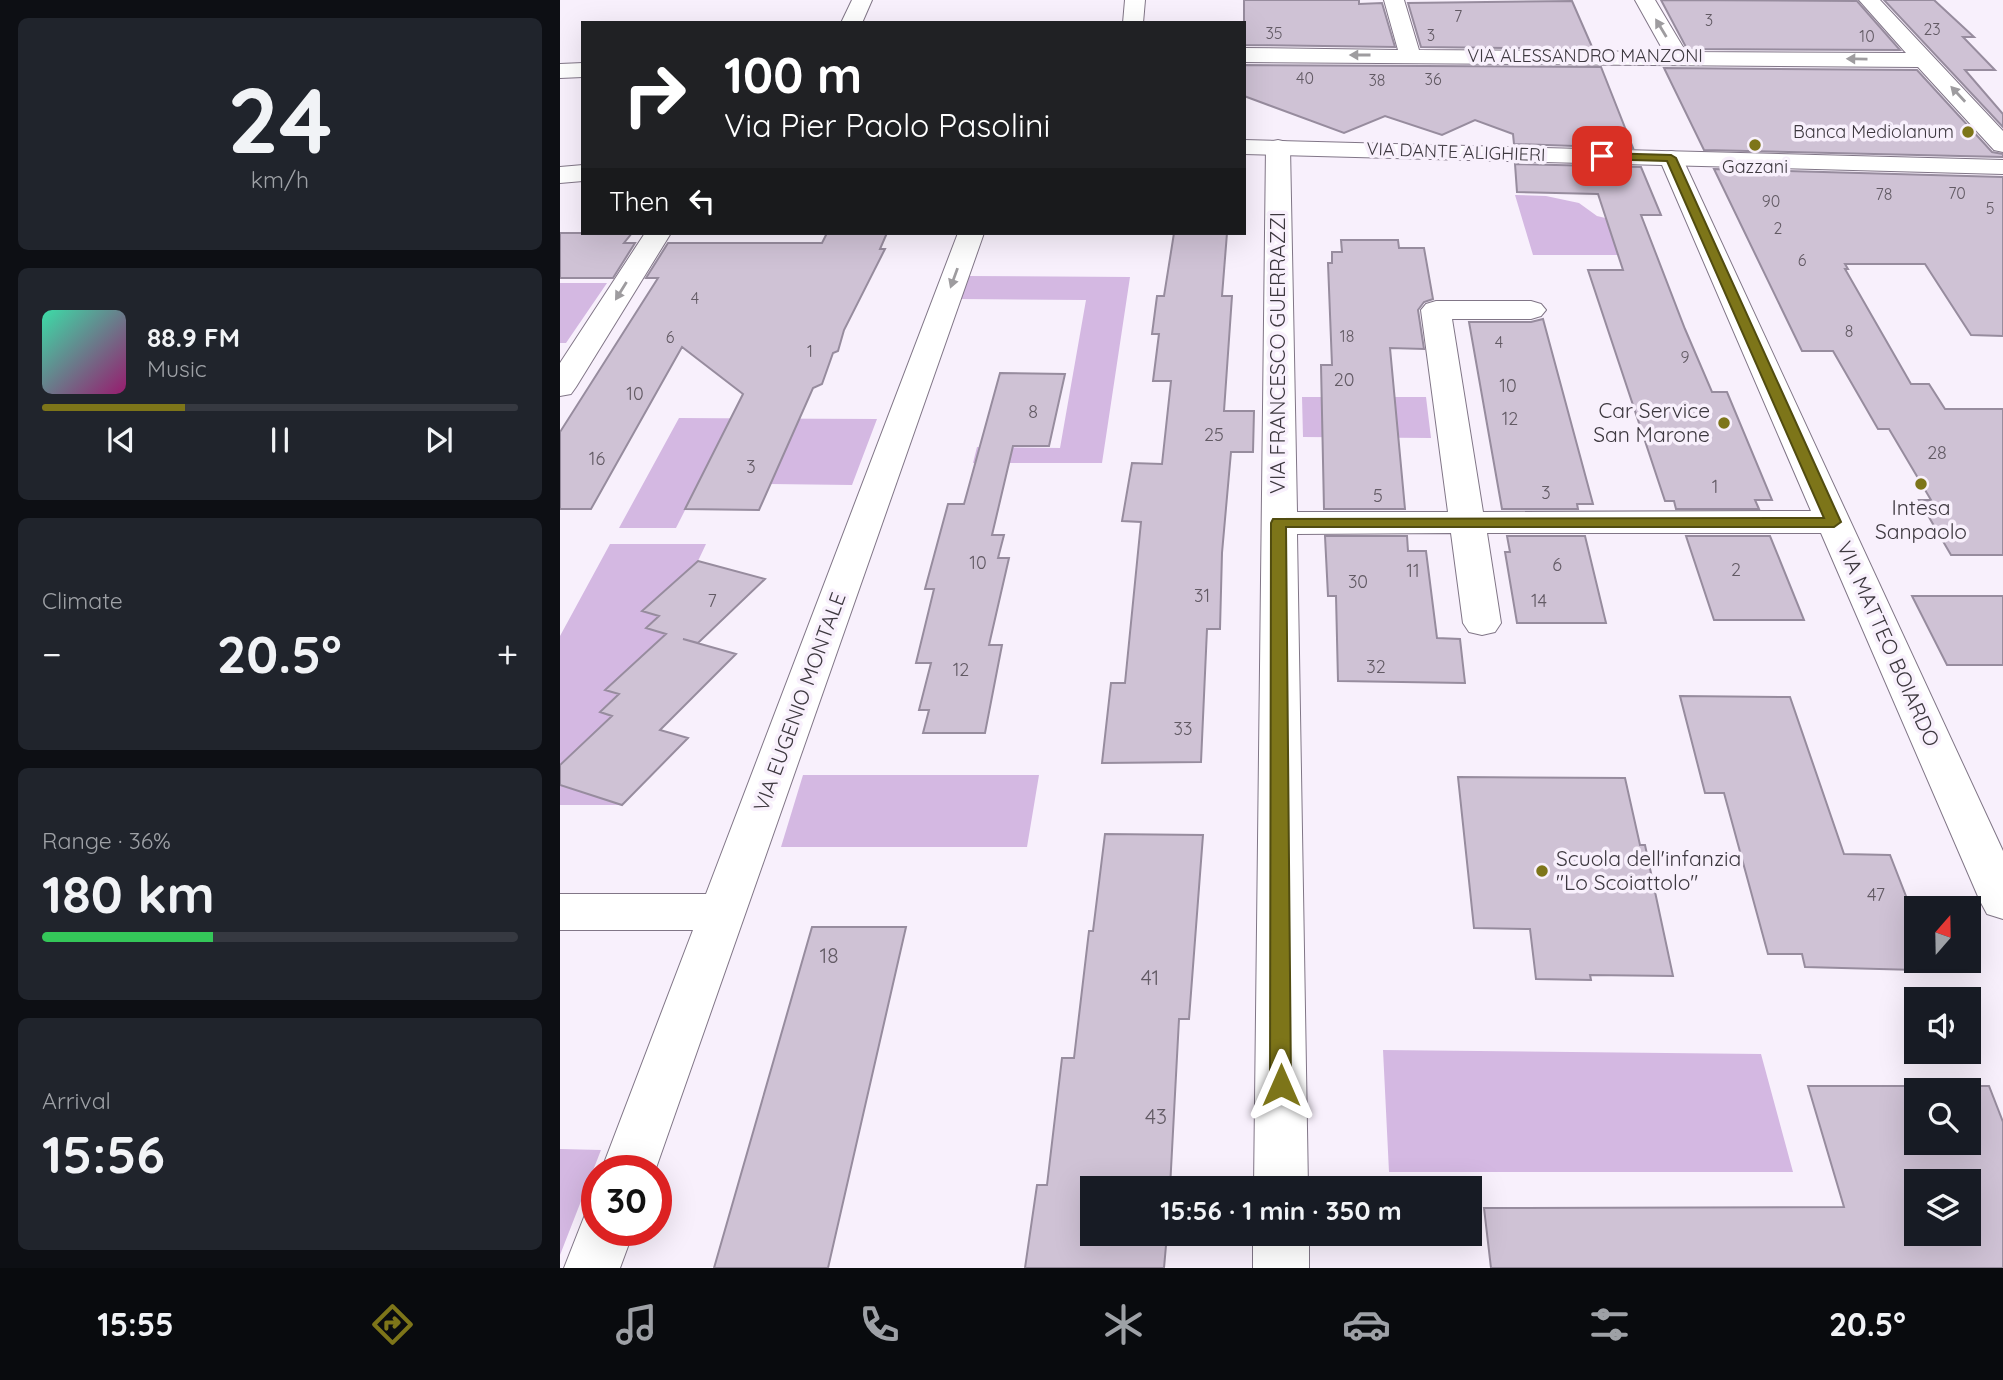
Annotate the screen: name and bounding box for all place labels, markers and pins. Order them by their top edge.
place label: Banca Mediolanum [1793,120,1954,143]
marker: Banca Mediolanum [1960,124,1976,140]
pin [1572,126,1632,186]
marker: Gazzani [1747,137,1763,153]
place label: Gazzani [1722,155,1788,178]
place label: Car Service San Marone [1593,397,1710,447]
marker: Car Service San Marone [1716,415,1732,431]
marker: Intesa Sanpaolo [1913,476,1929,492]
place label: Intesa Sanpaolo [1875,494,1967,544]
place label: Scuola dell'infanzia "Lo Scoiattolo" [1556,845,1741,895]
marker: Scuola dell'infanzia "Lo Scoiattolo" [1534,863,1550,879]

